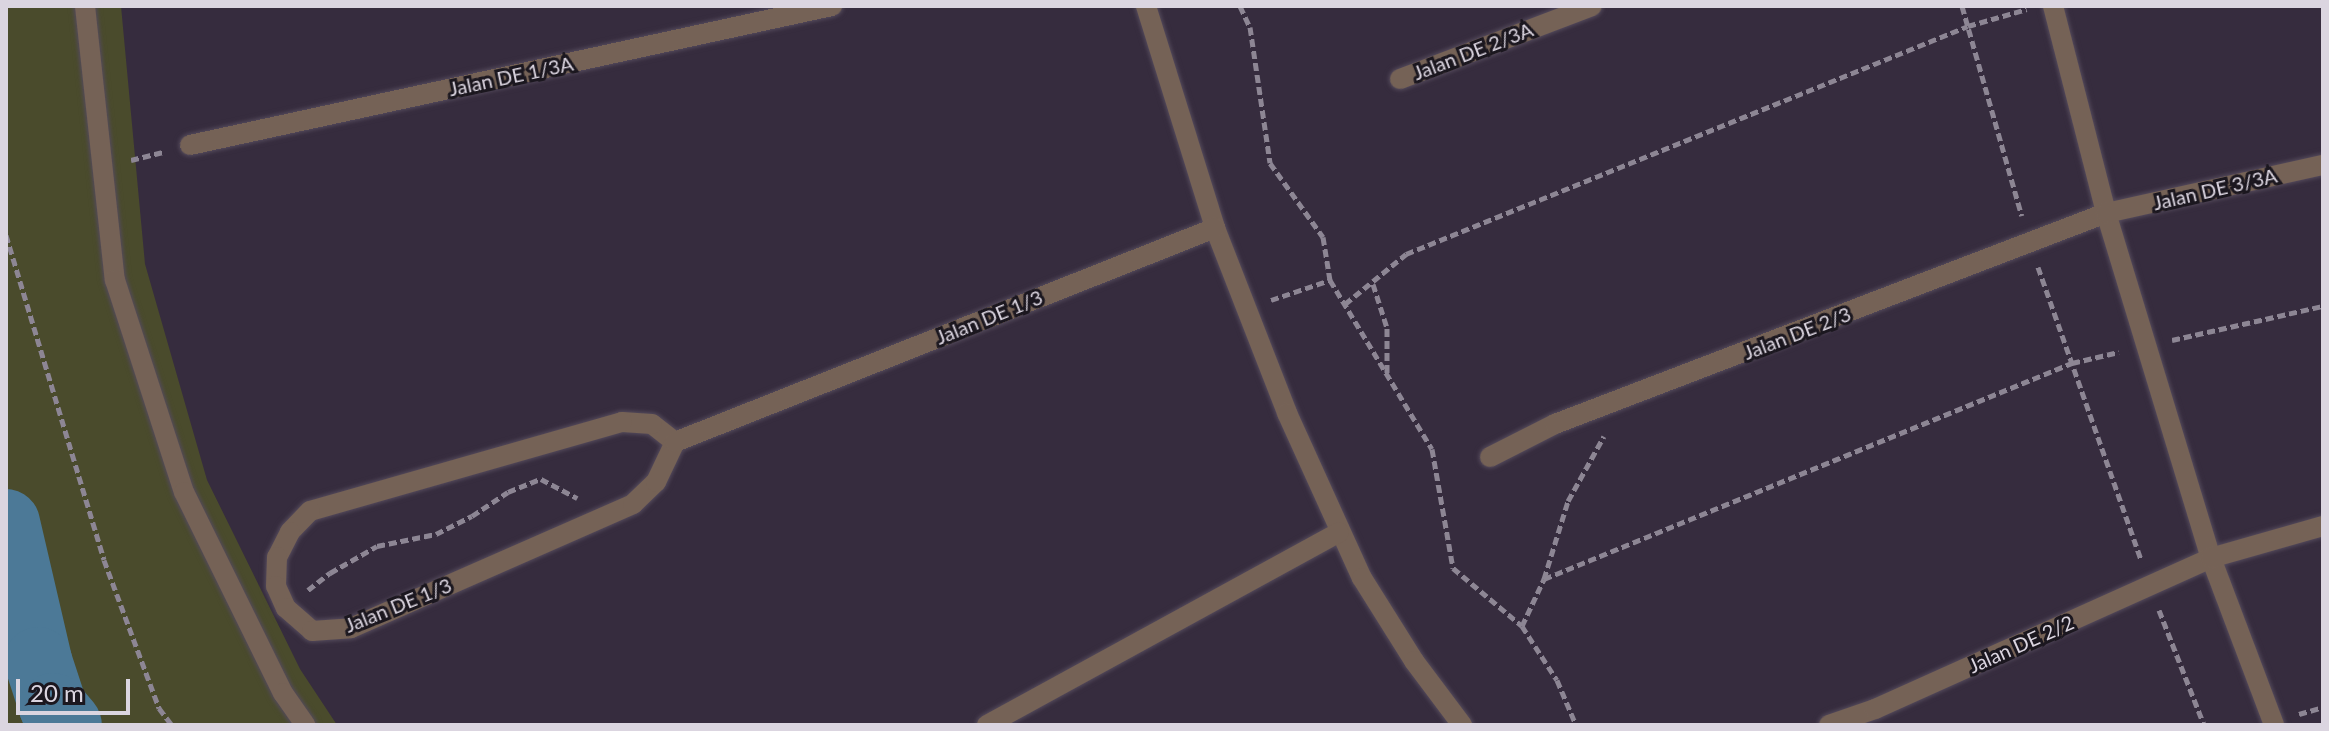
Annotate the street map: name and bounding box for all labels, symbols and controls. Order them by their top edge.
street label: Jalan DE 2/3A [1410,17,1536,85]
street label: Jalan DE 1/3A [447,51,575,101]
street label: Jalan DE 3/3A [2151,163,2279,215]
street label: Jalan DE 1/3 [932,285,1046,349]
street label: Jalan DE 2/3 [1740,302,1854,364]
street label: Jalan DE 1/3 [341,573,455,637]
street label: Jalan DE 2/2 [1964,610,2078,678]
scale bar [20,663,134,713]
text: 20 m [30,678,84,707]

